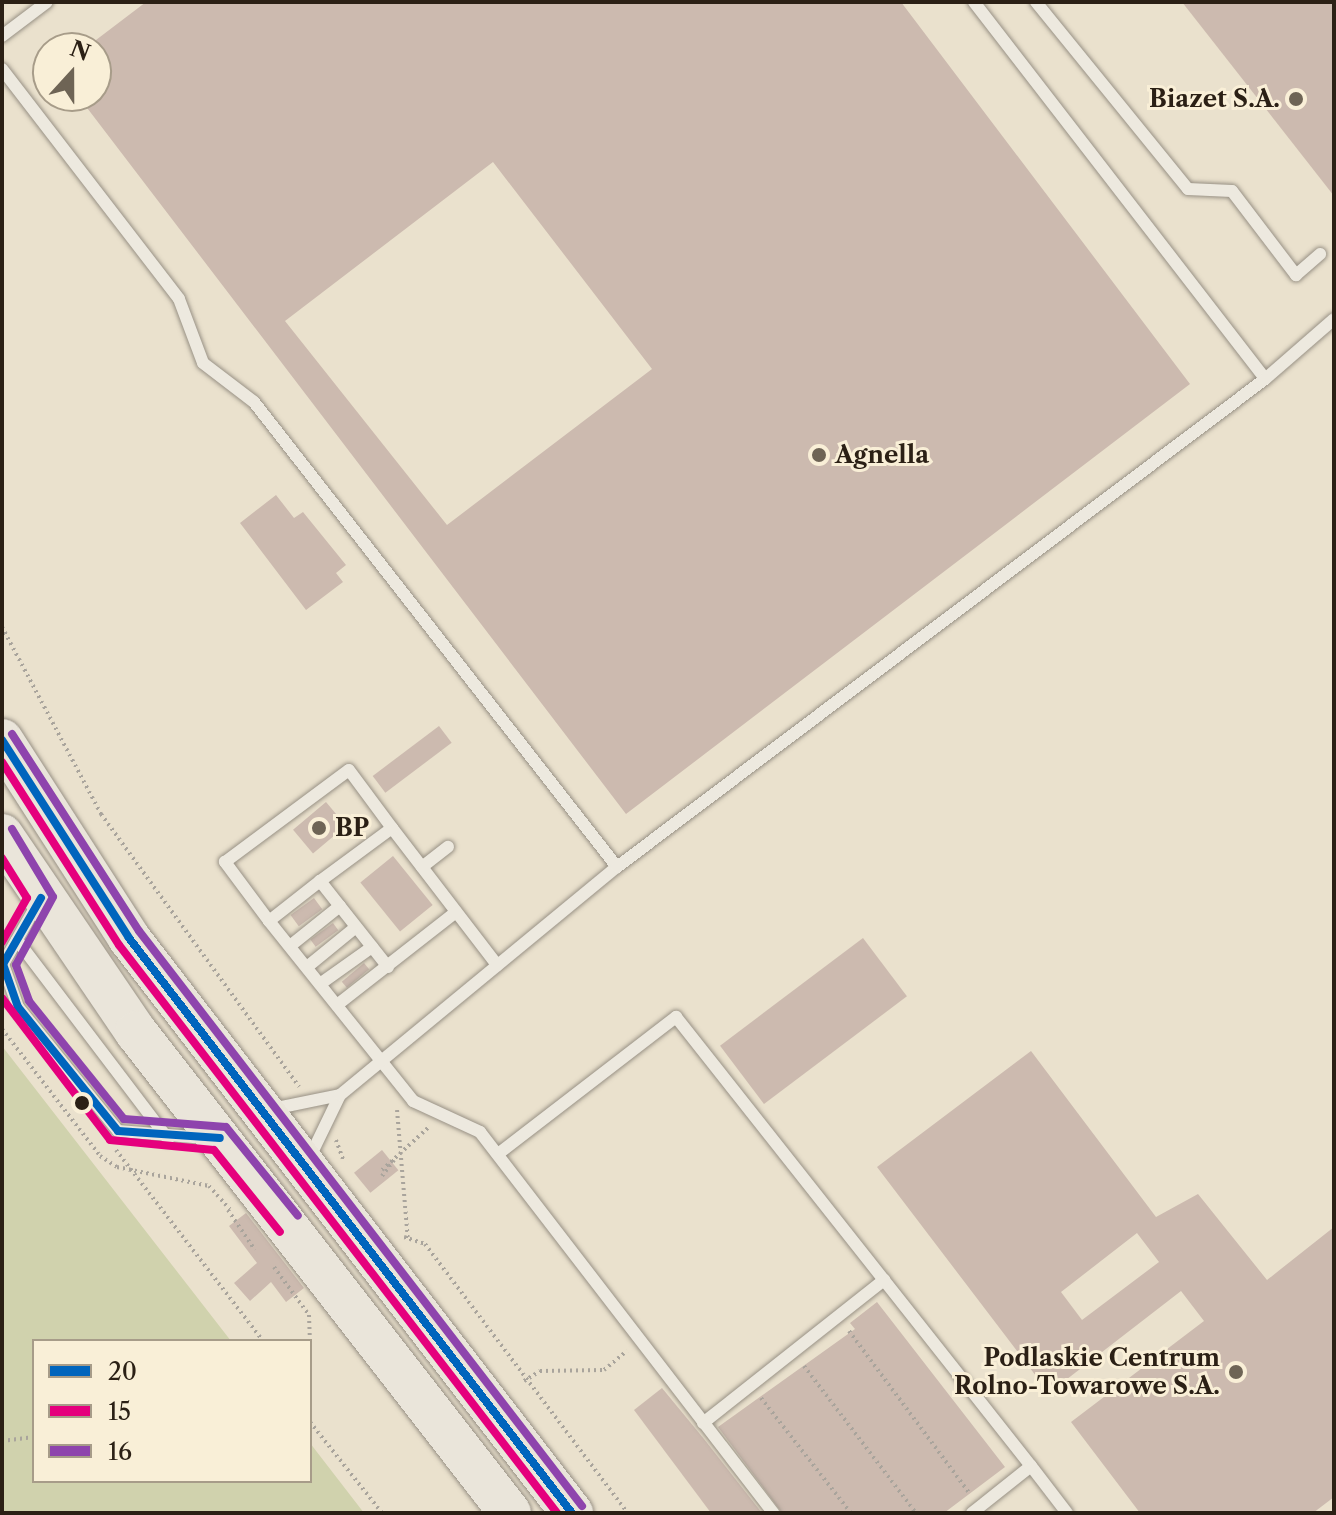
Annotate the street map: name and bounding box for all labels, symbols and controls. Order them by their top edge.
north arrow [32,32,112,112]
text: N [66,35,94,67]
place label: Biazet S.A. [1149,85,1280,113]
marker: Biazet S.A. [1287,90,1305,108]
place label: Agnella [835,441,929,469]
marker: Agnella [810,446,828,464]
place label: BP [335,814,369,842]
marker: BP [310,819,328,837]
unlabelled marker [74,1095,90,1111]
legend [32,1339,312,1483]
place label: Podlaskie Centrum Rolno-Towarowe S.A. [954,1344,1220,1400]
text: 20 [108,1357,137,1386]
marker: Podlaskie Centrum Rolno-Towarowe S.A. [1227,1363,1245,1381]
text: 15 [108,1397,131,1426]
text: 16 [108,1437,132,1466]

